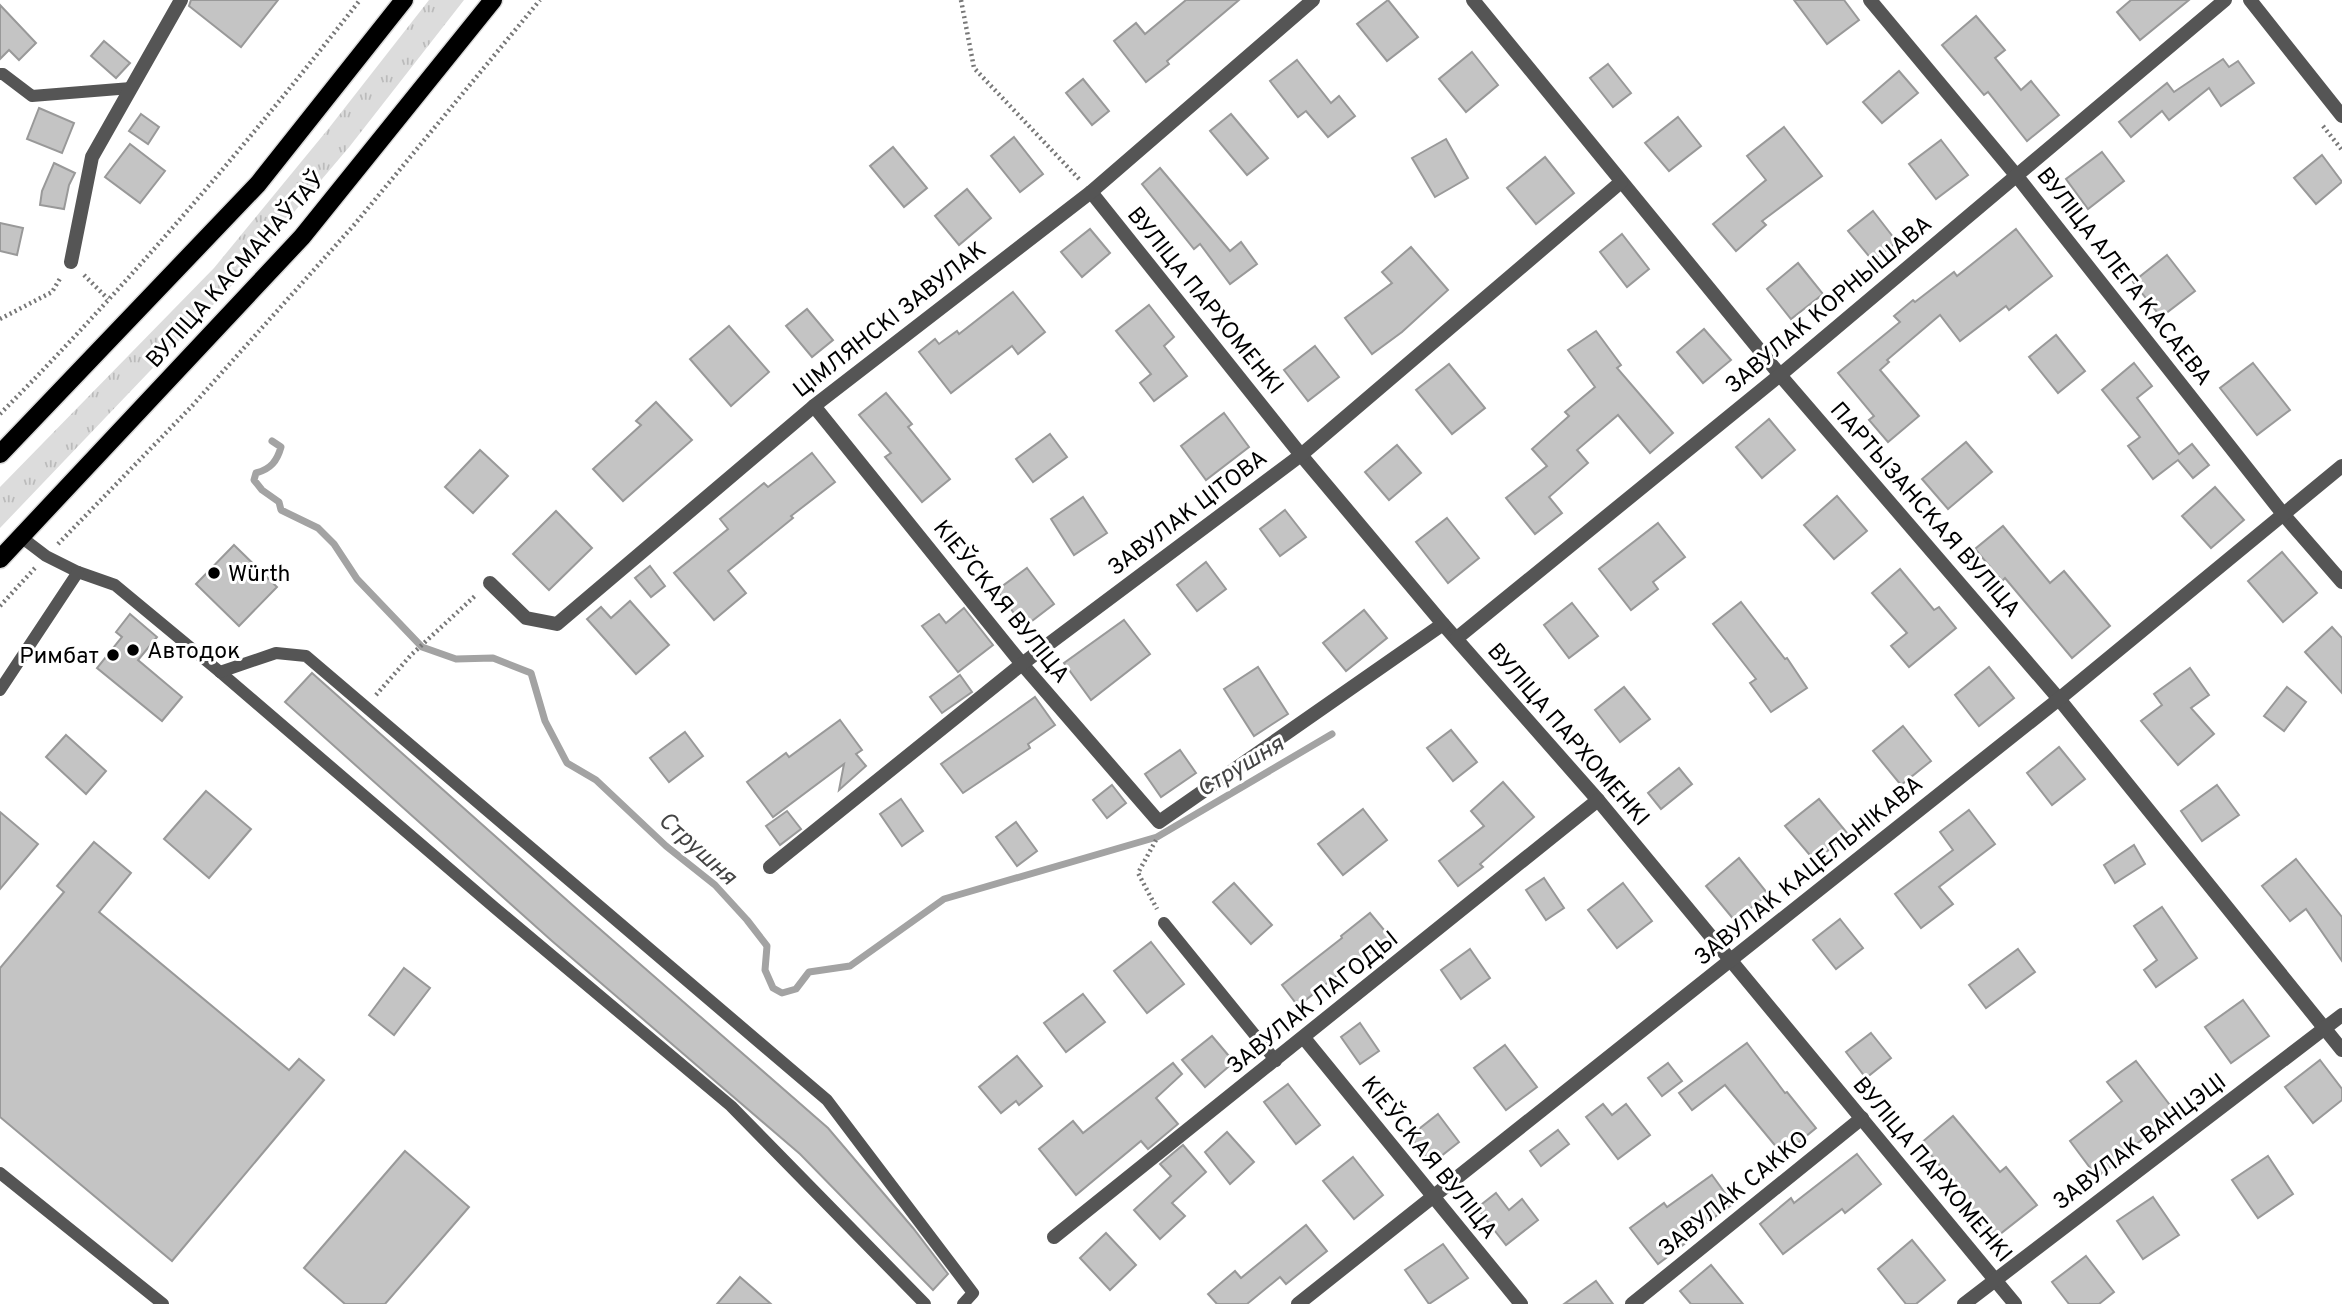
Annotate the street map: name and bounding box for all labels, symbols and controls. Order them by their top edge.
street label: ВУЛІЦА АЛЕГА КАСАЕВА [2029,163,2217,392]
street label: ВУЛІЦА КАСМАНАЎТАЎ [139,165,333,375]
street label: ВУЛІЦА ПАРХОМЕНКІ [1119,202,1289,401]
street label: ЗАВУЛАК КОРНЫШАВА [1720,211,1939,401]
street label: ЦІМЛЯНСКІ ЗАВУЛАК [788,236,993,405]
street label: ПАРТЫЗАНСКАЯ ВУЛІЦА [1823,397,2026,624]
street label: ЗАВУЛАК ЦІТОВА [1103,445,1274,583]
street label: КІЕЎСКАЯ ВУЛІЦА [925,514,1076,690]
place label: Würth [228,561,291,590]
marker: Würth [206,565,222,581]
place label: Автодок [147,638,240,667]
street label: ВУЛІЦА ПАРХОМЕНКІ [1480,638,1655,833]
marker: Автодок [125,642,141,658]
place label: Римбат [19,643,99,672]
marker: Римбат [105,647,121,663]
water label: Струшня [1192,730,1290,805]
street label: ЗАВУЛАК КАЦЕЛЬНІКАВА [1689,771,1930,973]
water label: Струшня [651,806,743,893]
street label: ЗАВУЛАК ЛАГОДЫ [1222,926,1405,1082]
street label: ЗАВУЛАК ВАНЦЭЦІ [2048,1068,2233,1218]
street label: КІЕЎСКАЯ ВУЛІЦА [1353,1070,1504,1246]
street label: ВУЛІЦА ПАРХОМЕНКІ [1845,1072,2017,1269]
street label: ЗАВУЛАК САККО [1653,1125,1816,1265]

